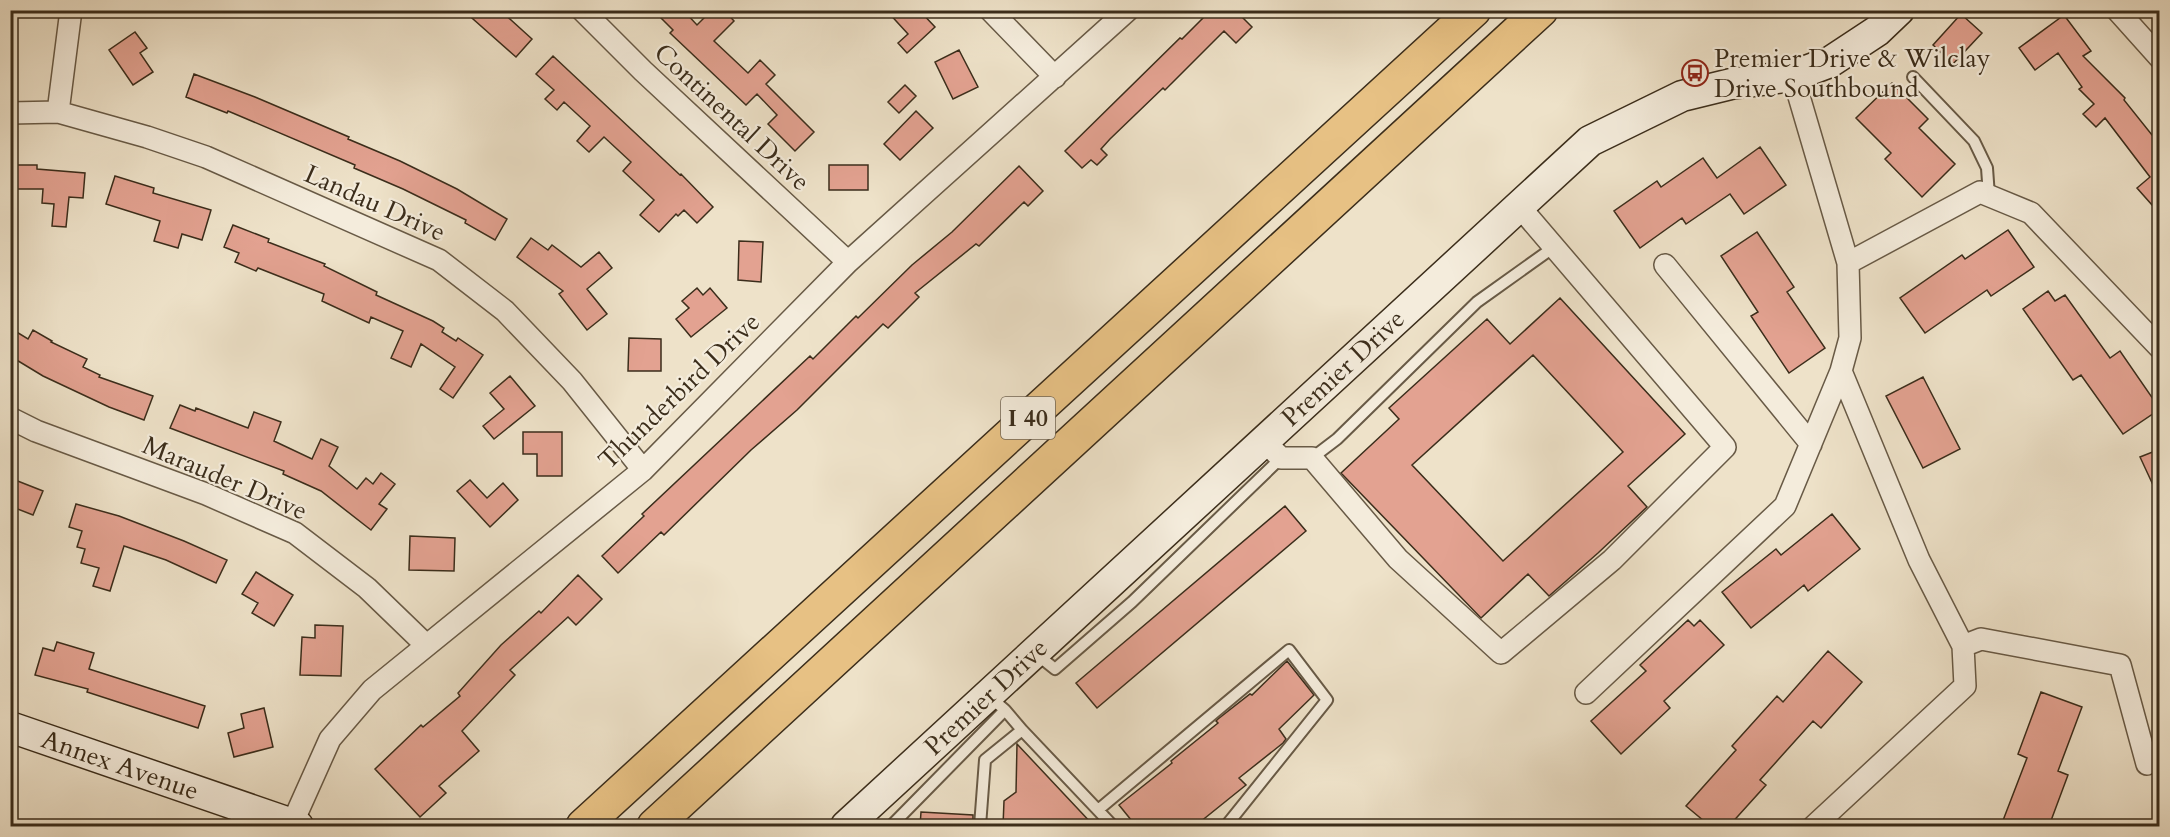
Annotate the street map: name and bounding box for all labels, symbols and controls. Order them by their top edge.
street label: Continental Drive [646,35,818,199]
place label: Premier Drive & Wilclay Drive Southbound [1714,41,1991,106]
bus stop icon: Premier Drive & Wilclay Drive Southbound [1680,58,1710,88]
street label: Landau Drive [299,156,451,250]
street label: Premier Drive [1274,302,1412,434]
street label: Thunderbird Drive [591,305,767,477]
road number: I 40 [1001,397,1055,439]
street label: Marauder Drive [137,428,313,528]
street label: Premier Drive [917,631,1055,763]
street label: Annex Avenue [37,722,203,808]

